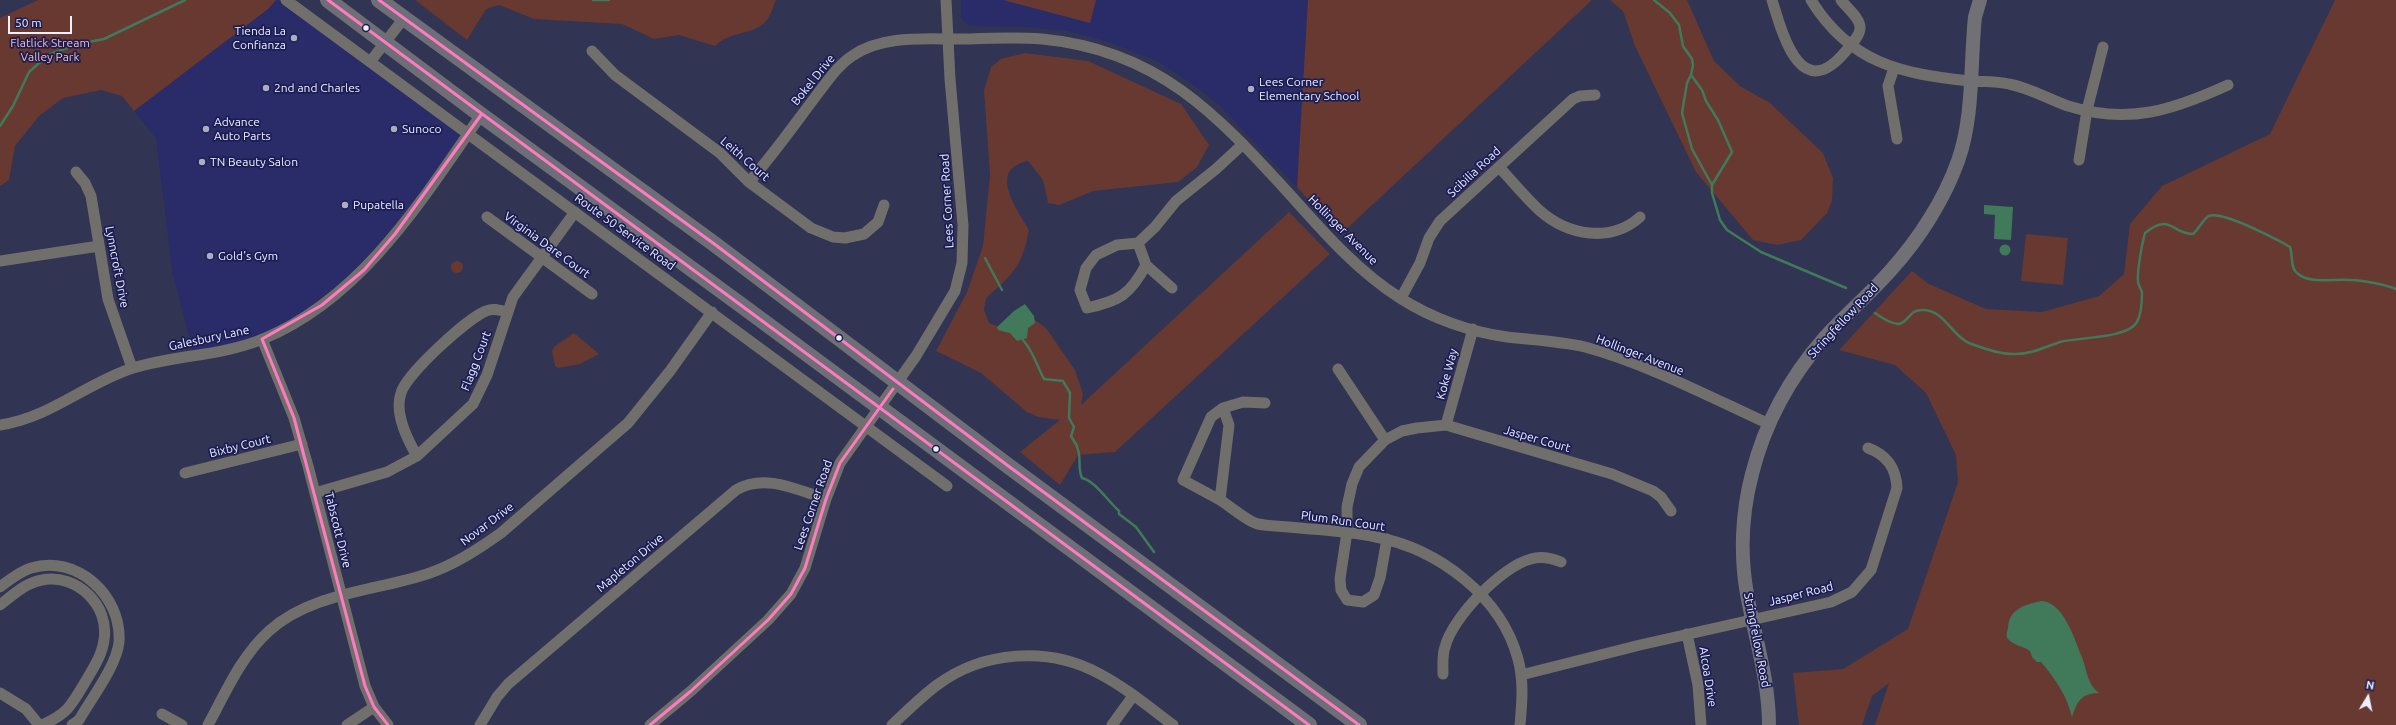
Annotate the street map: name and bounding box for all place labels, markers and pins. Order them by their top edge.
unlabelled marker [361,23,371,33]
place label: Tienda La Confianza [233,24,286,52]
marker: Tienda La Confianza [289,33,299,43]
place label: Lees Corner Elementary School [1259,75,1359,103]
place label: 2nd and Charles [274,81,360,95]
marker: 2nd and Charles [261,83,271,93]
marker: Lees Corner Elementary School [1246,84,1256,94]
place label: Advance Auto Parts [214,115,271,143]
place label: Sunoco [402,122,442,136]
marker: Advance Auto Parts [201,124,211,134]
marker: Sunoco [389,124,399,134]
place label: TN Beauty Salon [210,155,298,169]
marker: TN Beauty Salon [197,157,207,167]
place label: Pupatella [353,198,404,212]
marker: Pupatella [340,200,350,210]
place label: Gold's Gym [218,249,278,263]
marker: Gold's Gym [205,251,215,261]
unlabelled marker [834,333,844,343]
unlabelled marker [931,444,941,454]

